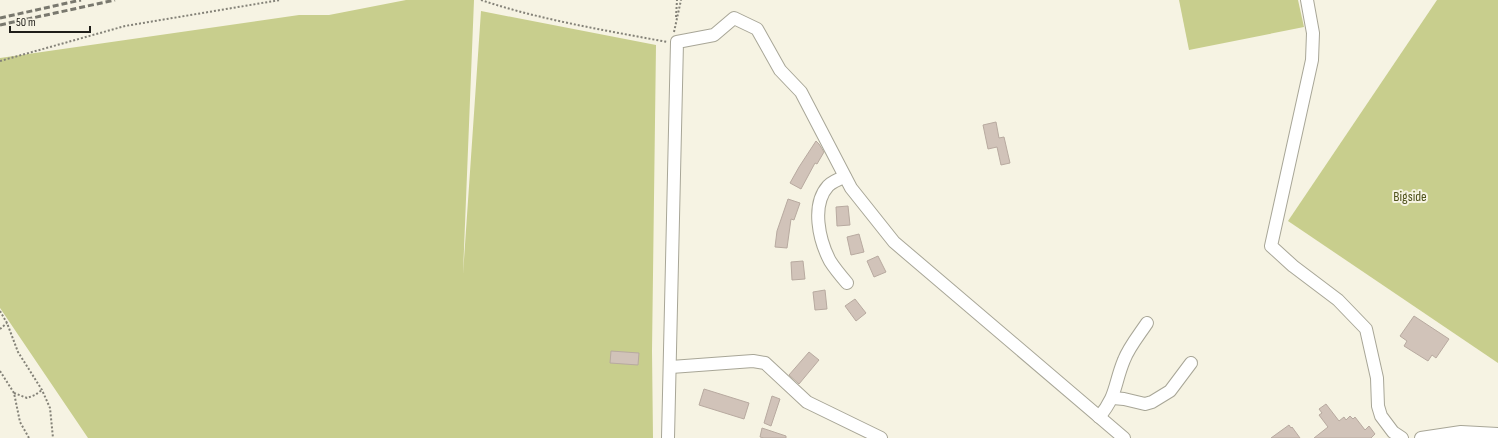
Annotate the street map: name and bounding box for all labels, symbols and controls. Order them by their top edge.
scale bar [10,8,90,34]
text: 50 m [16,15,36,30]
park label: Bigside [1393,188,1427,205]

